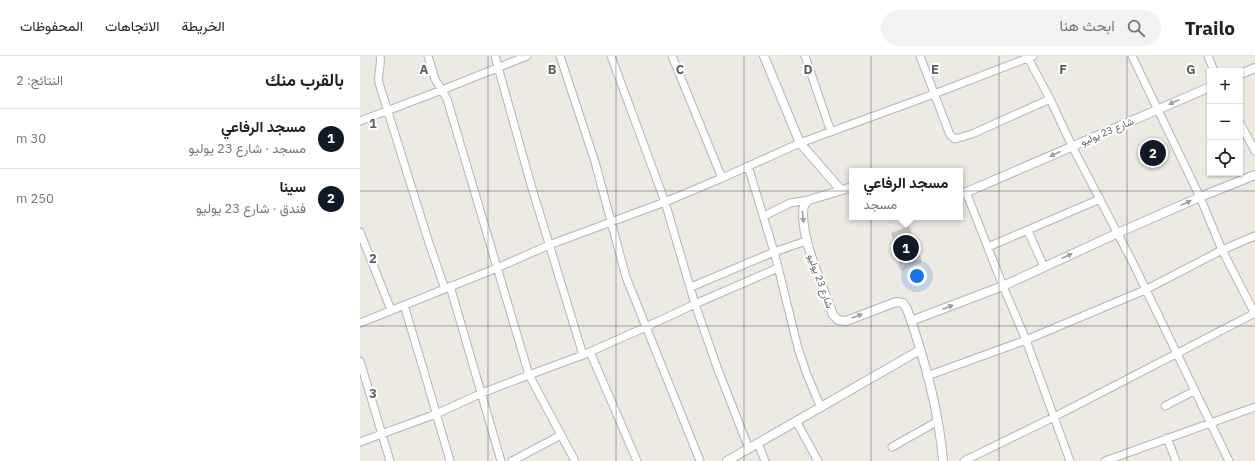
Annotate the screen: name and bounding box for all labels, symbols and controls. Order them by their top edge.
search box [881,10,1161,46]
text: ابحث هنا [1060,16,1115,35]
text: Trailo [1185,16,1235,40]
text: المحفوظات [20,17,83,35]
text: الاتجاهات [105,17,159,35]
text: الخريطة [181,17,225,35]
icon: search [1125,17,1147,39]
text: A [420,61,429,78]
text: B [548,61,557,78]
text: C [676,61,685,78]
text: D [803,61,813,78]
text: E [931,61,939,78]
text: F [1059,61,1067,78]
text: G [1186,61,1196,78]
map controls [1207,68,1243,176]
button: + [1207,68,1243,104]
text: بالقرب منك [265,69,344,91]
text: النتائج: 2 [16,72,63,89]
one-way arrow [1168,100,1180,106]
button: − [1207,104,1243,140]
street label: شارع 23 يوليو [1079,114,1136,148]
text: 1 [369,115,377,132]
text: مسجد الرفاعي [221,117,306,136]
text: 30 m [16,130,46,147]
text: 1 [327,130,335,147]
pin: 2 [1140,138,1166,168]
text: مسجد · شارع 23 يوليو [189,140,306,157]
button: locate [1207,140,1243,176]
one-way arrow [1049,151,1060,157]
popup [849,168,963,220]
text: مسجد الرفاعي [863,173,949,192]
text: سينا [279,177,306,196]
text: 250 m [16,190,54,207]
text: 2 [327,190,335,207]
text: مسجد [863,196,897,213]
text: فندق · شارع 23 يوليو [196,200,306,217]
one-way arrow [1181,200,1192,206]
one-way arrow [800,211,807,223]
pin: 1 [893,233,919,263]
text: 2 [369,250,377,267]
street label: شارع 23 يوليو [805,252,836,310]
one-way arrow [1062,253,1073,259]
your location [907,266,927,286]
one-way arrow [942,303,954,309]
one-way arrow [852,313,864,319]
text: 3 [369,385,377,402]

